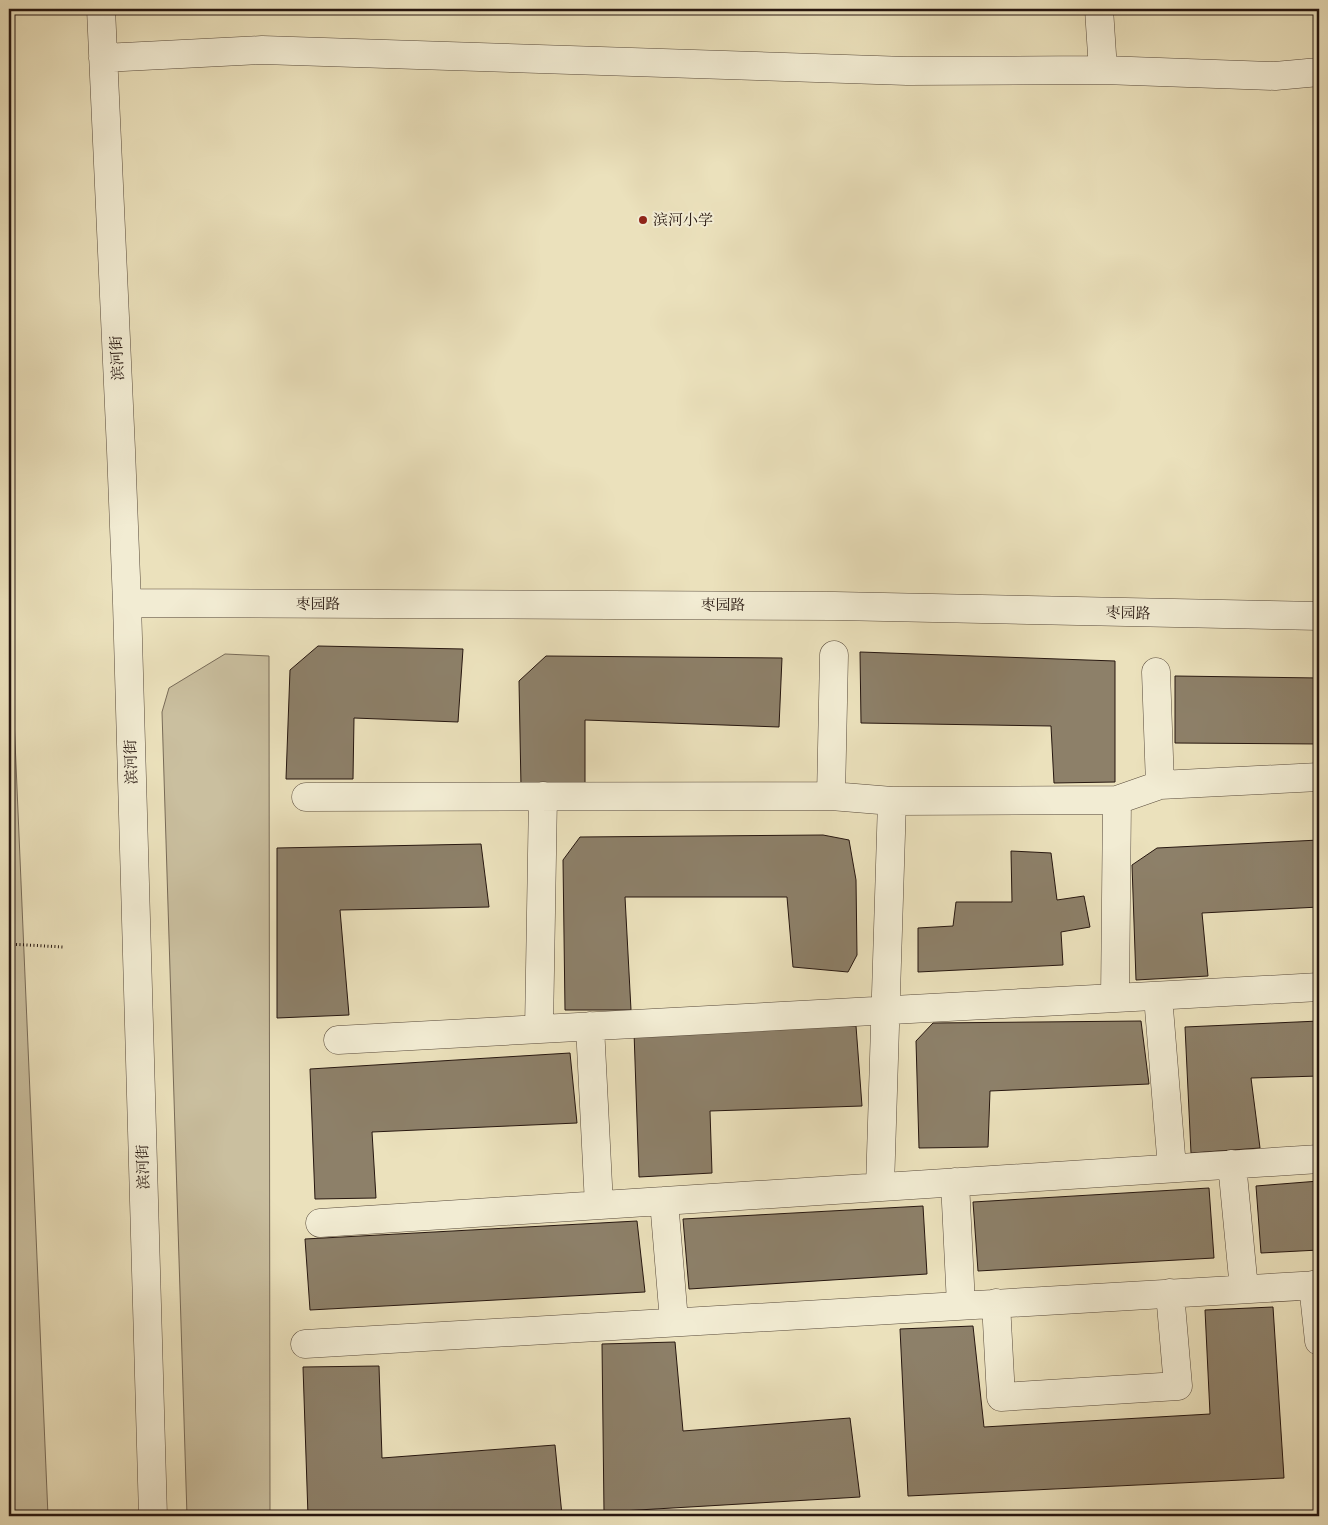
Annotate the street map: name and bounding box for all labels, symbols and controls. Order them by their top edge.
place label: 滨河小学 [653,211,713,232]
marker: 滨河小学 [637,214,649,226]
street label: 滨河街 [107,335,130,381]
street label: 枣园路 [295,595,341,616]
street label: 枣园路 [700,596,746,617]
street label: 枣园路 [1105,604,1151,625]
street label: 滨河街 [121,739,144,785]
street label: 滨河街 [133,1144,156,1190]

